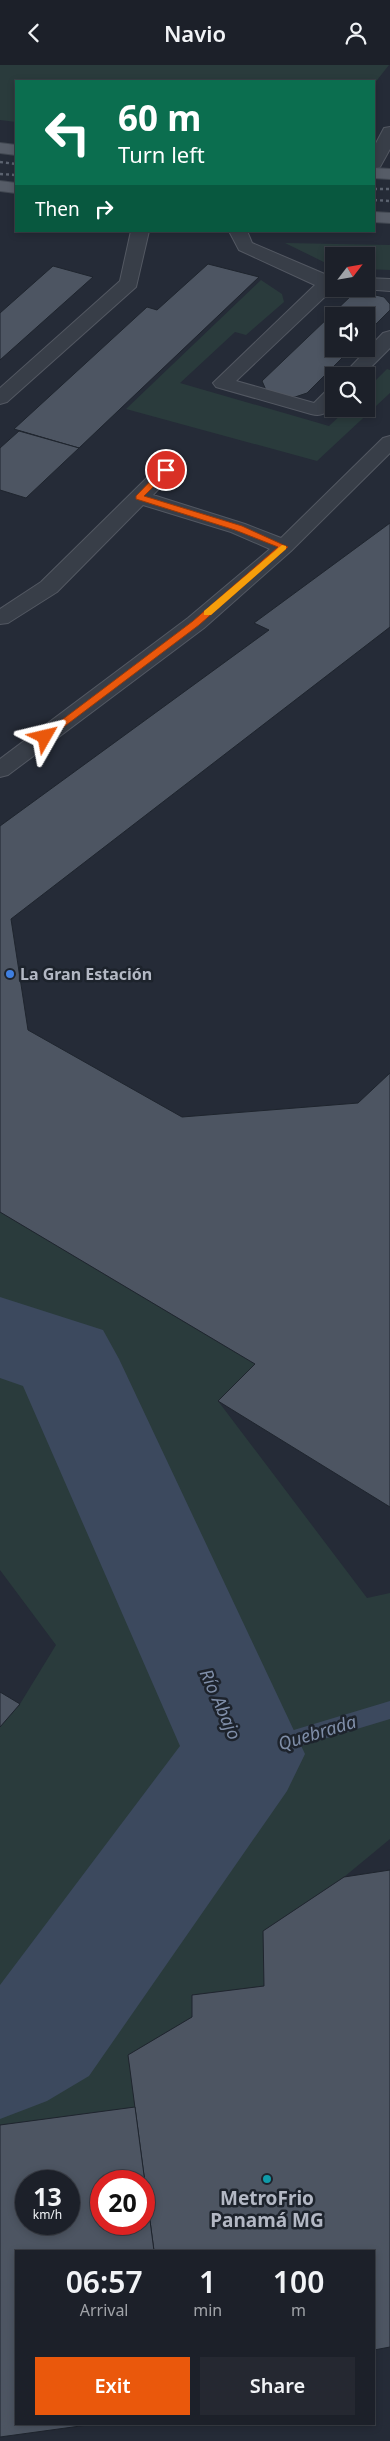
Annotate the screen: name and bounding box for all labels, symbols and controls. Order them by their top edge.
text: Navio [164,18,226,48]
icon: back [20,19,48,47]
icon: person [342,19,370,47]
text: 60 m [118,94,201,141]
icon: left [35,100,100,165]
text: Turn left [118,139,205,169]
icon: right [90,195,118,223]
text: Then [35,196,80,222]
north arrow [325,247,375,297]
map controls [325,247,375,417]
button: sound [325,307,375,357]
button: search [325,367,375,417]
pin [145,449,187,491]
icon: arrive [152,456,180,484]
position arrow [18,710,70,762]
place label: La Gran Estación [20,963,152,985]
marker: La Gran Estación [4,968,16,980]
water label: Río Abajo [195,1665,247,1743]
water label: Quebrada [275,1709,359,1755]
speed limit sign: 20 [90,2170,155,2235]
marker: MetroFrio Panamá MG [261,2173,273,2185]
text: 13 [33,2179,62,2213]
place label: MetroFrio Panamá MG [210,2185,324,2233]
text: km/h [33,2206,62,2223]
text: 06:57 [66,2261,143,2302]
text: 1 [199,2261,216,2302]
text: 100 [273,2261,324,2302]
text: Arrival [80,2299,129,2321]
text: min [193,2299,222,2321]
text: m [291,2299,306,2321]
button: Exit [35,2357,190,2415]
button: Share [200,2357,355,2415]

